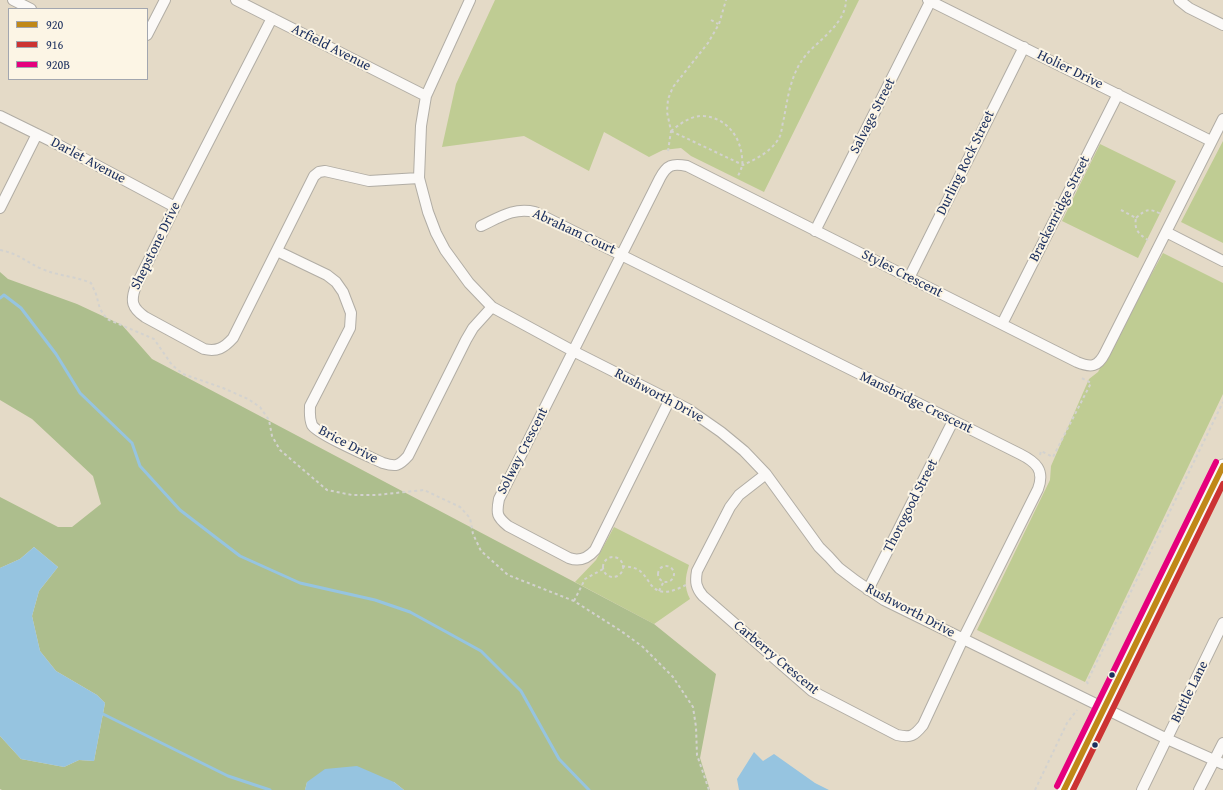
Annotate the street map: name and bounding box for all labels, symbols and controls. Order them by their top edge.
legend [8,8,148,80]
text: 920 [46,16,63,33]
street label: Arfield Avenue [289,21,373,75]
text: 916 [46,36,63,53]
street label: Holier Drive [1034,47,1106,93]
text: 920B [46,56,70,73]
street label: Salvage Street [847,75,899,157]
street label: Durling Rock Street [933,108,999,218]
street label: Darlet Avenue [48,134,128,188]
street label: Brackenridge Street [1026,153,1094,265]
street label: Shepstone Drive [128,199,184,293]
street label: Abraham Court [530,205,618,259]
street label: Styles Crescent [859,246,945,302]
street label: Rushworth Drive [611,365,707,427]
street label: Mansbridge Crescent [857,368,975,438]
street label: Solway Crescent [494,405,552,497]
street label: Brice Drive [315,422,381,468]
street label: Thorogood Street [880,456,942,556]
street label: Rushworth Drive [862,580,958,642]
street label: Carberry Crescent [730,617,822,699]
street label: Buttle Lane [1168,658,1212,726]
unlabelled marker [1107,670,1117,680]
unlabelled marker [1090,740,1100,750]

